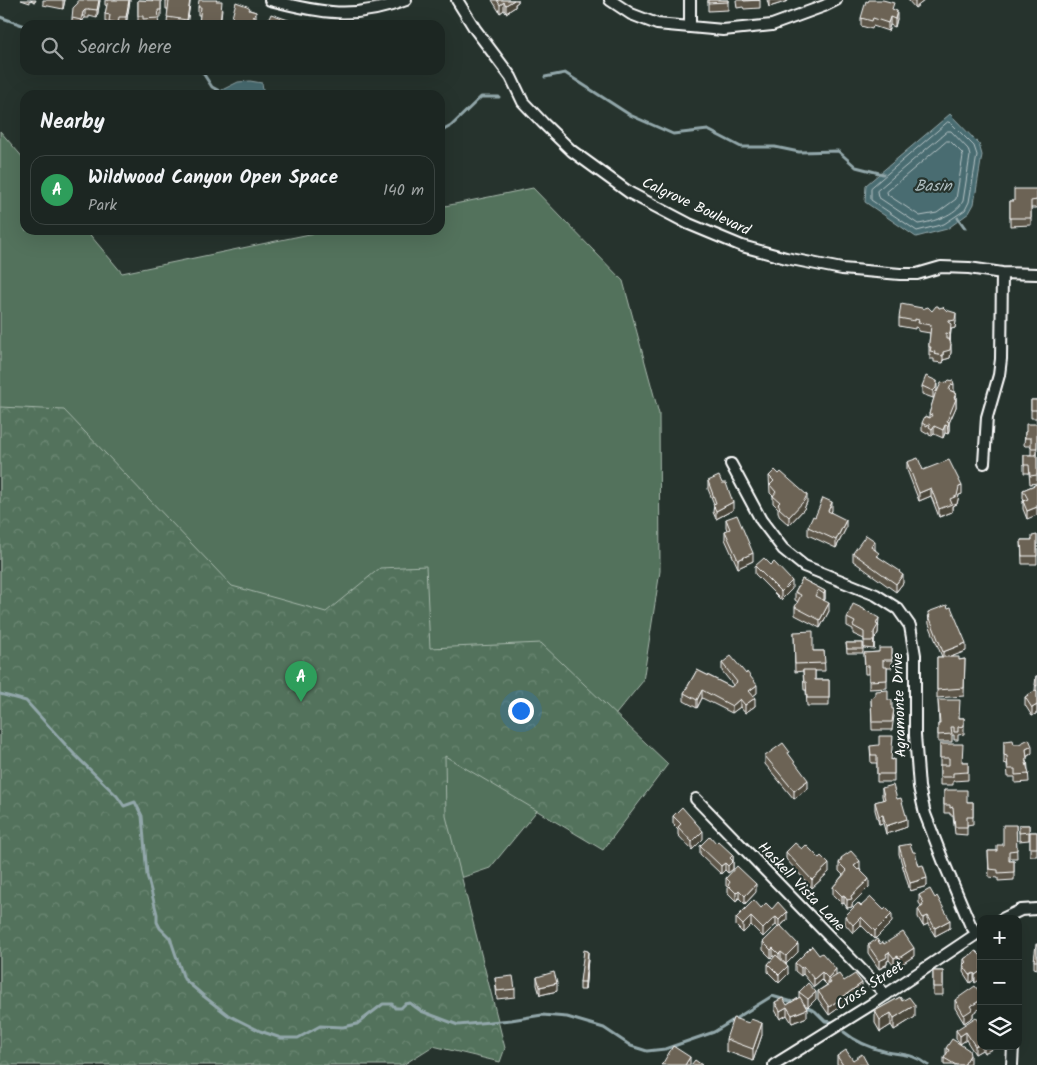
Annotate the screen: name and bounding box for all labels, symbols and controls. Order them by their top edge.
search box [20,20,445,75]
text: Search here [78,33,172,63]
icon: search [38,34,66,62]
text: Nearby [40,106,105,139]
text: Wildwood Canyon Open Space [88,163,338,193]
street label: Calgrove Boulevard [638,171,755,243]
water label: Basin [915,174,953,199]
text: A [52,178,62,203]
text: 140 m [383,178,424,203]
text: Park [88,193,117,218]
street label: Agramonte Drive [886,652,914,758]
pin: A [285,661,317,702]
your location [508,698,534,724]
street label: Haskell Vista Lane [752,836,851,938]
map controls [977,915,1022,1050]
button: + [977,915,1022,960]
street label: Cross Street [831,955,909,1017]
button: − [977,960,1022,1005]
button: layers [977,1005,1022,1050]

